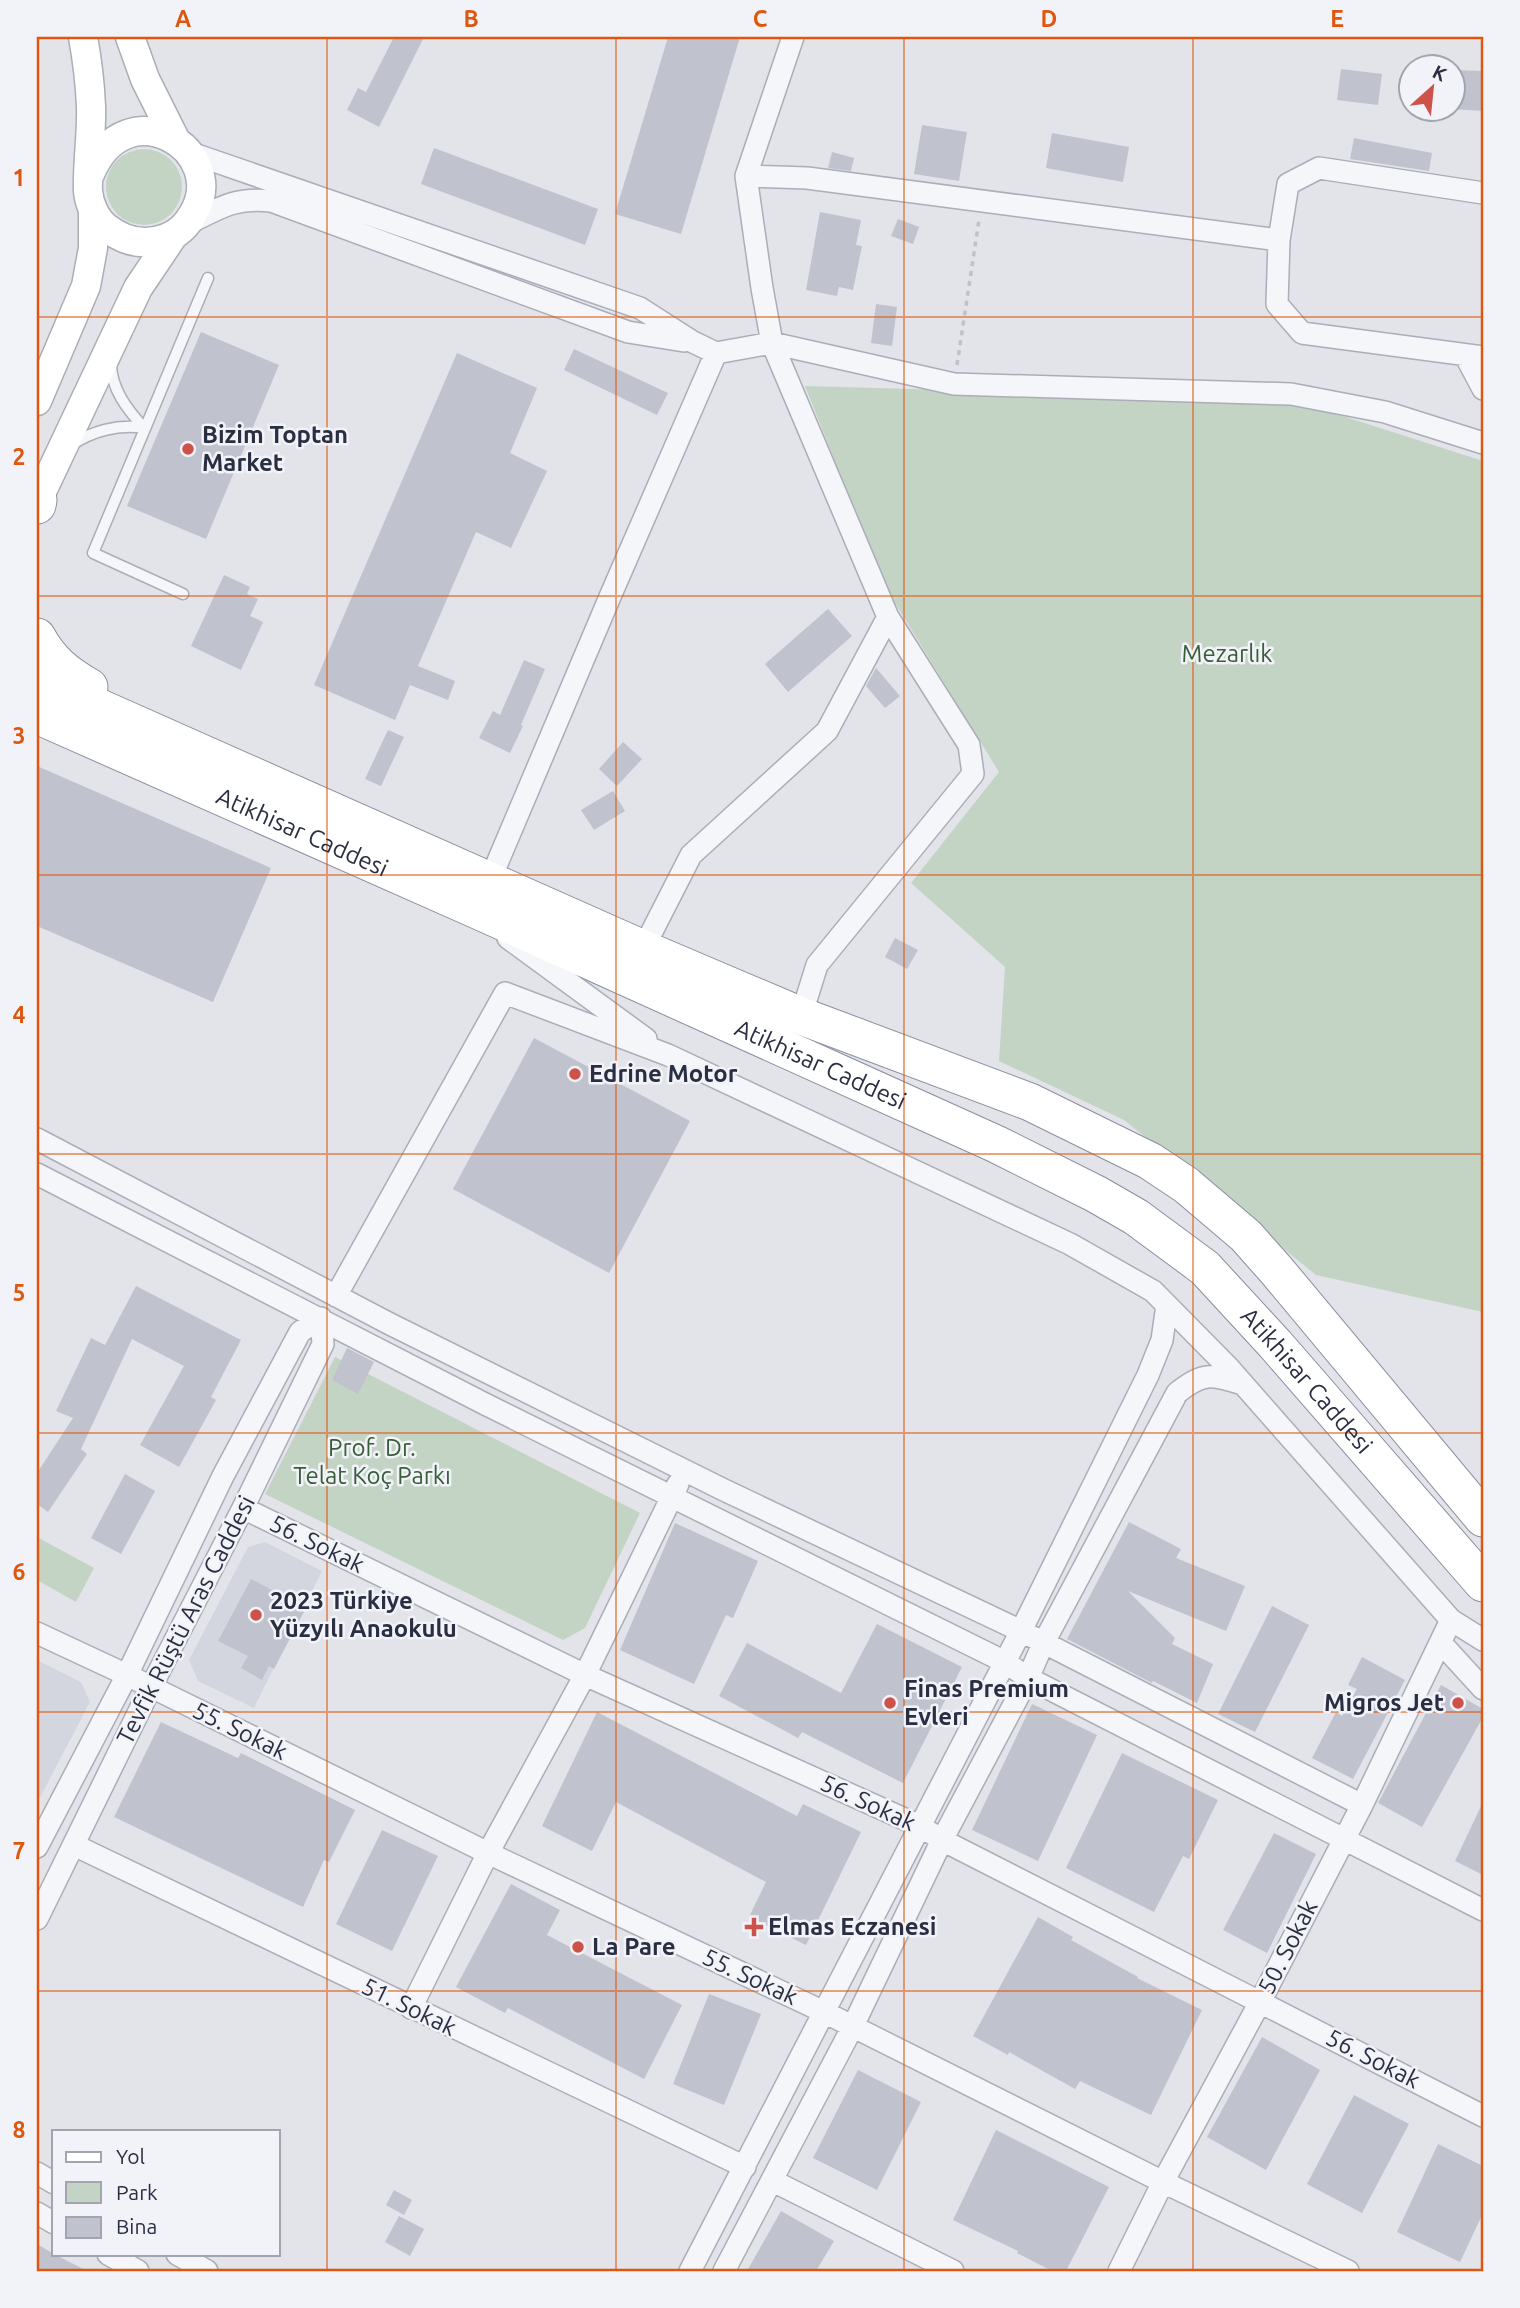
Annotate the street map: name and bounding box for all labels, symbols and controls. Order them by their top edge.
text: A [175,6,191,31]
text: B [463,6,479,31]
text: C [753,6,768,31]
text: D [1041,6,1057,31]
text: E [1330,6,1344,31]
north arrow [1398,52,1468,122]
text: K [1429,60,1451,86]
text: 1 [13,165,25,190]
place label: Bizim Toptan Market [202,421,348,476]
marker: Bizim Toptan Market [180,441,196,457]
text: 2 [13,444,25,469]
park label: Mezarlık [1182,640,1272,667]
text: 3 [13,723,25,748]
street label: Atikhisar Caddesi [212,782,392,882]
text: 4 [13,1002,26,1027]
street label: Atikhisar Caddesi [731,1014,910,1115]
place label: Edrine Motor [589,1060,738,1087]
marker: Edrine Motor [567,1066,583,1082]
text: 5 [13,1280,25,1305]
street label: Atikhisar Caddesi [1236,1302,1378,1459]
park label: Prof. Dr. Telat Koç Parkı [293,1434,451,1489]
street label: Tevfik Rüştü Aras Caddesi [111,1491,260,1748]
street label: 56. Sokak [266,1509,369,1578]
text: 6 [13,1559,26,1584]
place label: 2023 Türkiye Yüzyılı Anaokulu [270,1587,457,1642]
marker: 2023 Türkiye Yüzyılı Anaokulu [248,1607,264,1623]
place label: Finas Premium Evleri [904,1675,1069,1730]
place label: Migros Jet [1324,1689,1444,1716]
marker: Finas Premium Evleri [882,1695,898,1711]
marker: Migros Jet [1450,1695,1466,1711]
street label: 55. Sokak [189,1696,292,1765]
street label: 56. Sokak [816,1769,920,1836]
text: 7 [13,1838,25,1863]
street label: 50. Sokak [1252,1895,1323,1998]
place label: Elmas Eczanesi [768,1913,937,1940]
marker: Elmas Eczanesi [746,1919,762,1935]
place label: La Pare [592,1933,675,1960]
marker: La Pare [570,1939,586,1955]
street label: 55. Sokak [698,1943,802,2010]
street label: 51. Sokak [358,1972,461,2041]
street label: 56. Sokak [1322,2023,1425,2094]
text: 8 [13,2117,25,2142]
legend [52,2130,280,2256]
text: Yol [116,2144,145,2168]
text: Park [116,2180,158,2204]
text: Bina [116,2214,157,2238]

